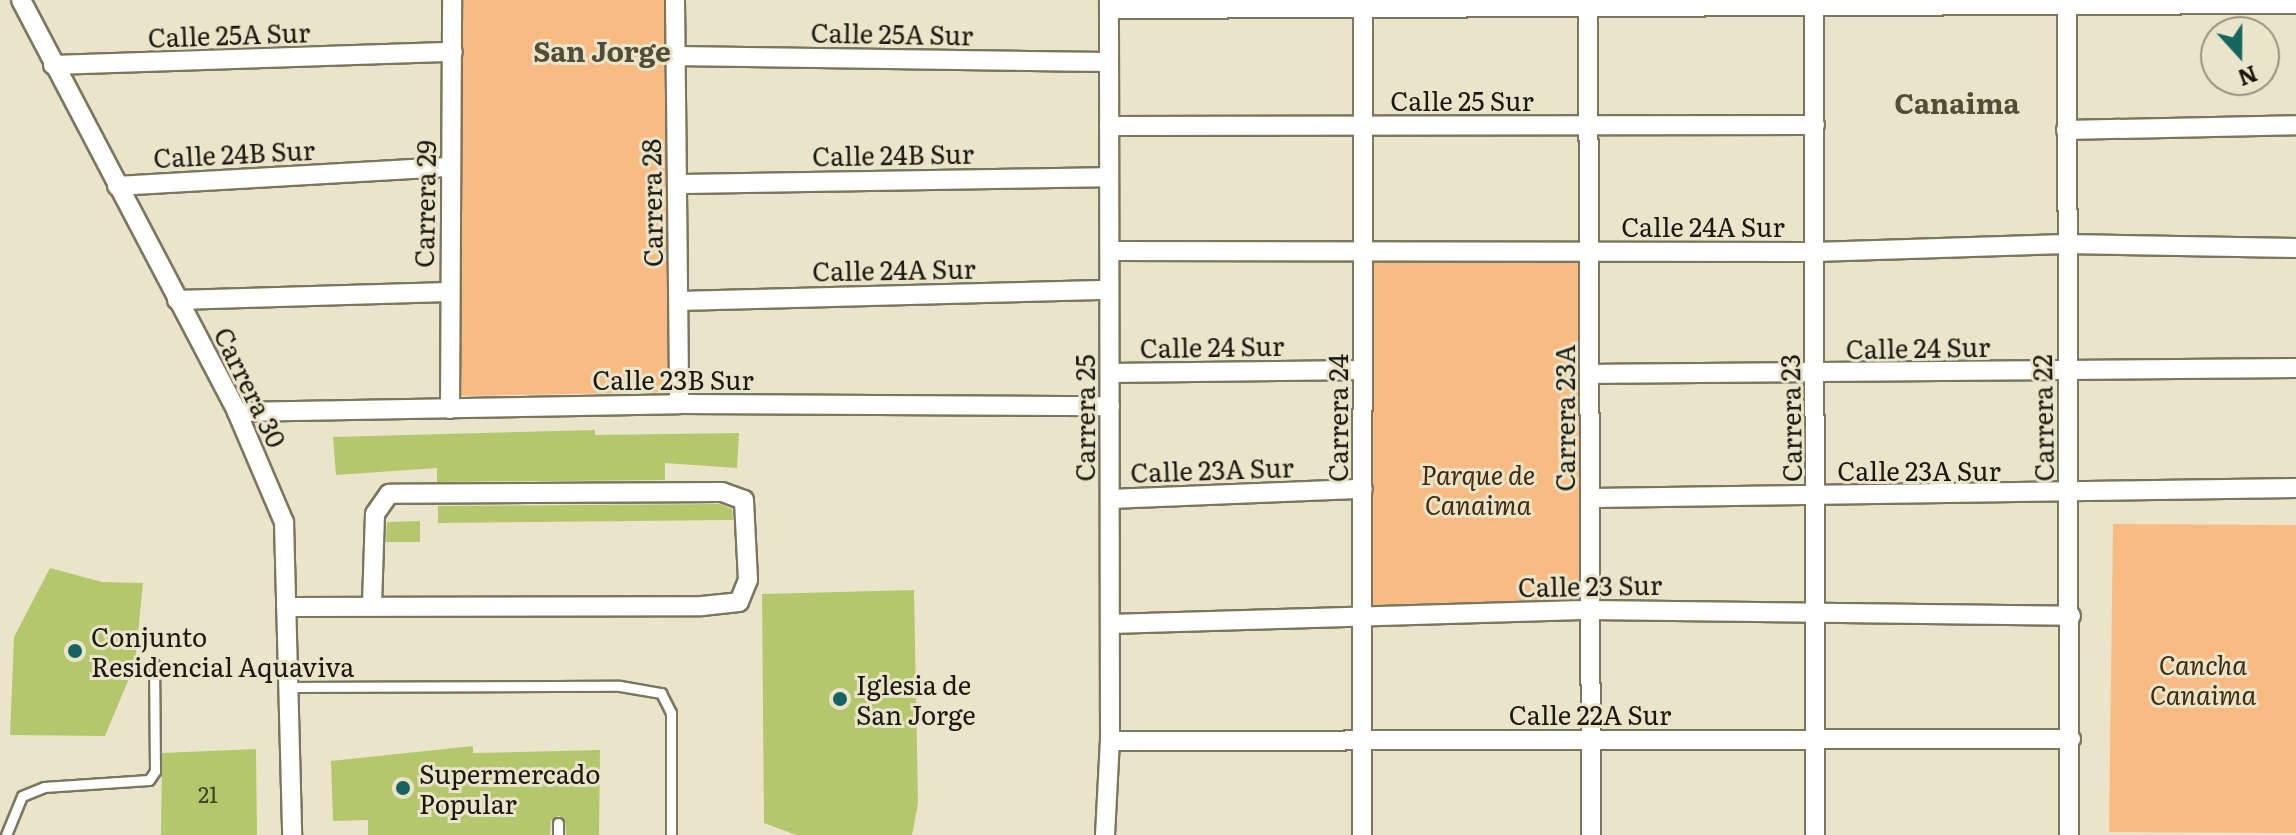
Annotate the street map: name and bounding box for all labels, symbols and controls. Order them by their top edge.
street label: Calle 25A Sur [147,16,311,52]
street label: Calle 25A Sur [810,16,974,50]
north arrow [2200,16,2280,96]
district label: San Jorge [533,33,671,67]
text: N [2234,58,2263,96]
street label: Calle 25 Sur [1390,84,1534,116]
district label: Canaima [1894,85,2020,119]
street label: Calle 24B Sur [152,133,316,173]
street label: Calle 24B Sur [812,137,974,171]
street label: Carrera 28 [634,139,668,267]
street label: Carrera 29 [407,140,441,268]
street label: Calle 24A Sur [1621,210,1785,242]
street label: Calle 24A Sur [812,252,976,286]
street label: Carrera 30 [209,322,293,452]
street label: Calle 24 Sur [1139,329,1285,363]
street label: Calle 24 Sur [1845,330,1991,364]
street label: Carrera 23A [1548,344,1580,492]
street label: Carrera 25 [1068,354,1100,482]
street label: Carrera 24 [1321,354,1353,482]
street label: Carrera 23 [1773,354,1807,482]
street label: Carrera 22 [2025,354,2059,482]
street label: Calle 23B Sur [592,363,754,395]
street label: Calle 23A Sur [1130,451,1294,487]
street label: Calle 23A Sur [1837,454,2001,486]
park label: Parque de Canaima [1421,458,1535,520]
street label: Calle 23 Sur [1518,568,1662,602]
place label: Conjunto Residencial Aquaviva [91,620,354,682]
marker: Conjunto Residencial Aquaviva [66,642,84,660]
park label: Cancha Canaima [2150,648,2256,710]
place label: Iglesia de San Jorge [856,668,976,730]
marker: Iglesia de San Jorge [831,690,849,708]
street label: Calle 22A Sur [1509,698,1671,730]
place label: Supermercado Popular [419,757,600,818]
marker: Supermercado Popular [394,779,412,797]
house number: 21 [198,781,218,807]

